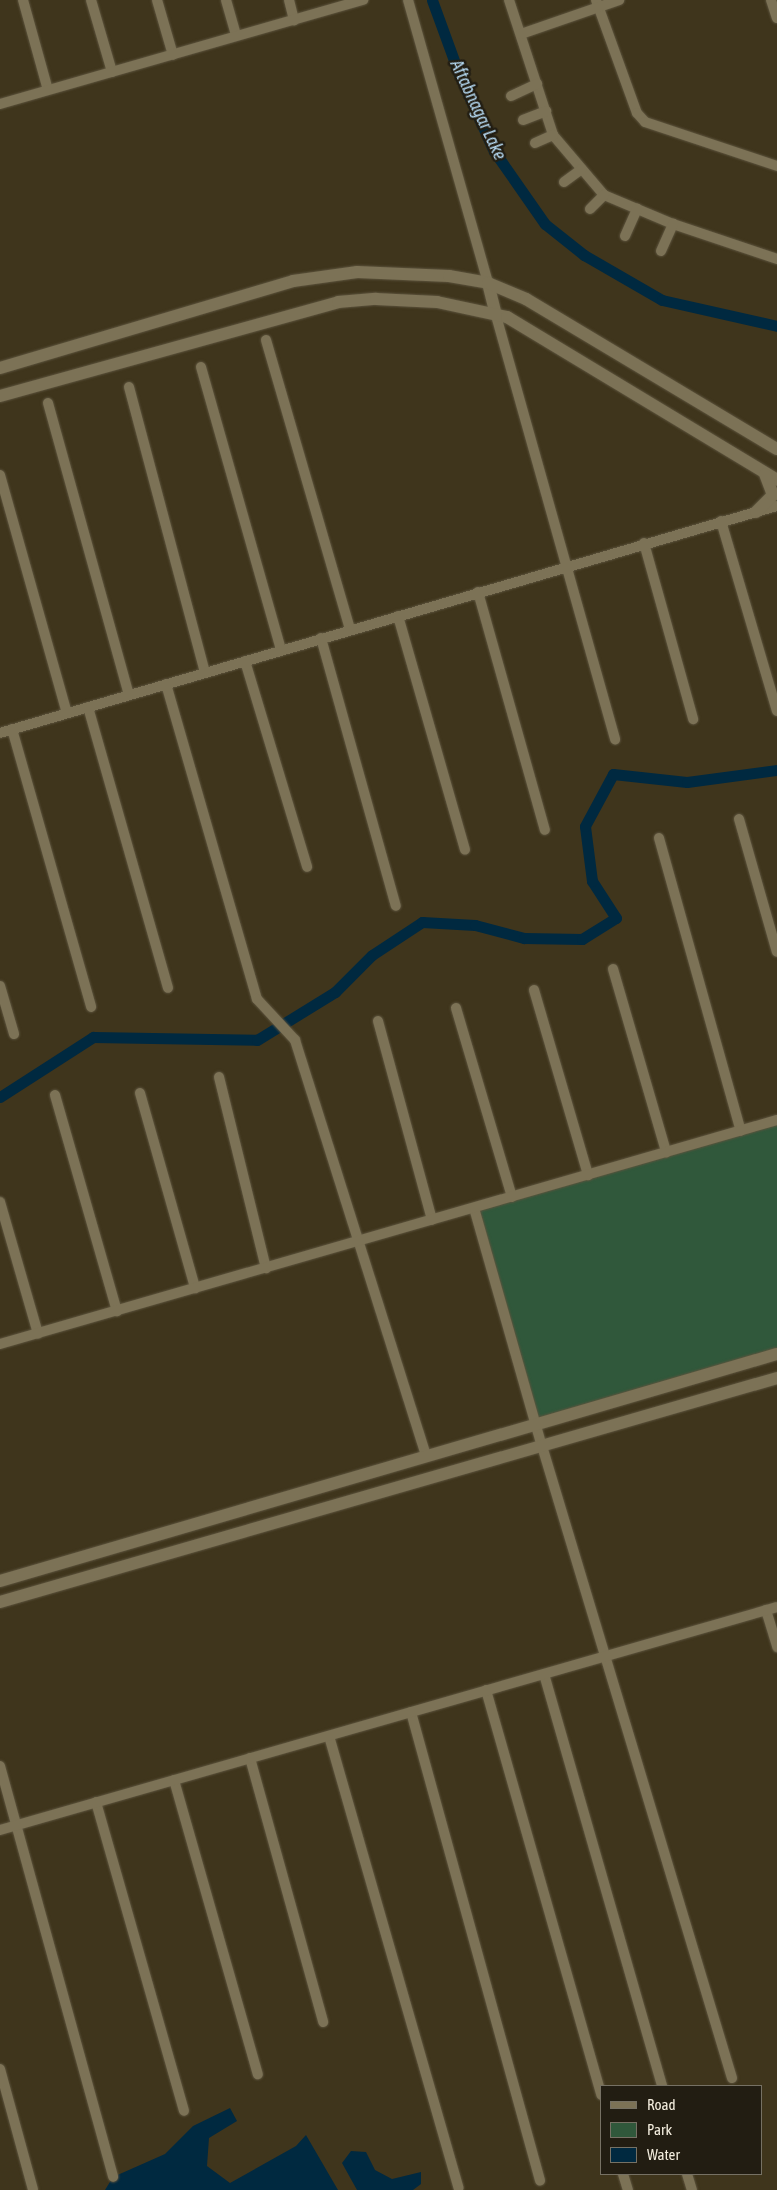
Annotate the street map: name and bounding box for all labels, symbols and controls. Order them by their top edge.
water label: Aftabnagar Lake [445,56,511,164]
legend [600,2085,762,2175]
text: Road [647,2096,676,2113]
text: Park [647,2121,672,2138]
text: Water [647,2146,680,2163]

